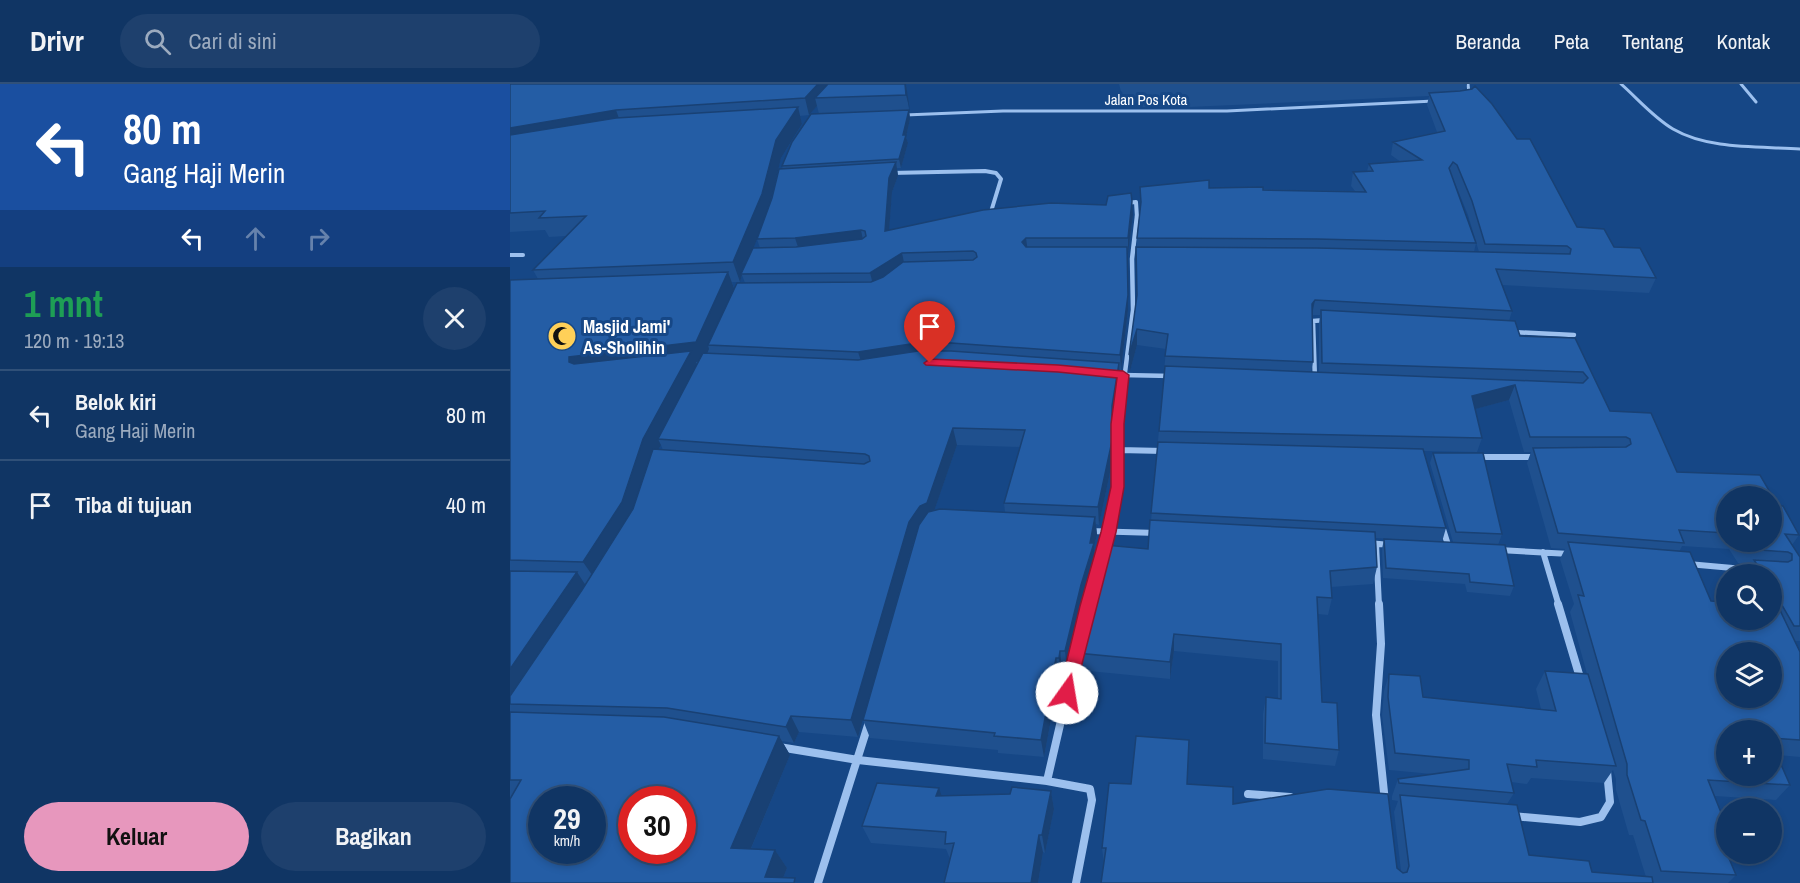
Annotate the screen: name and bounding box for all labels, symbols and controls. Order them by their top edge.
search box [120,14,540,68]
text: Drivr [30,22,84,60]
icon: search [141,25,174,58]
text: Cari di sini [189,26,277,56]
text: Beranda [1456,27,1521,56]
text: Peta [1554,27,1589,56]
text: Tentang [1622,27,1683,56]
text: Kontak [1716,27,1770,56]
street label: Jalan Pos Kota [1105,89,1188,110]
text: 80 m [123,101,202,157]
icon: left [24,108,102,186]
text: Gang Haji Merin [123,155,285,191]
icon: left [176,222,209,255]
icon: ahead [239,222,272,255]
icon: right [302,222,335,255]
text: 1 mnt [24,280,103,328]
button: close [423,287,486,350]
pin [904,301,955,363]
icon: arrive [913,310,946,343]
place label: Masjid Jami' As-Sholihin [583,314,670,360]
mosque icon: Masjid Jami' As-Sholihin [546,320,578,352]
text: 120 m · 19:13 [24,327,124,354]
text: Belok kiri [75,387,156,417]
icon: left [24,399,57,432]
text: 80 m [446,400,486,430]
text: Gang Haji Merin [75,417,195,444]
map controls [1716,486,1782,864]
button: sound [1716,486,1782,552]
icon: arrive [24,489,57,522]
text: Tiba di tujuan [75,490,192,520]
text: 40 m [446,490,486,520]
button: search [1716,564,1782,630]
button: layers [1716,642,1782,708]
position arrow [1035,661,1099,725]
button: + [1716,720,1782,786]
speed limit sign: 30 [618,786,696,864]
text: 29 [553,798,581,838]
button: − [1716,798,1782,864]
button: Keluar [24,802,249,871]
button: Bagikan [261,802,486,871]
text: km/h [554,830,580,851]

